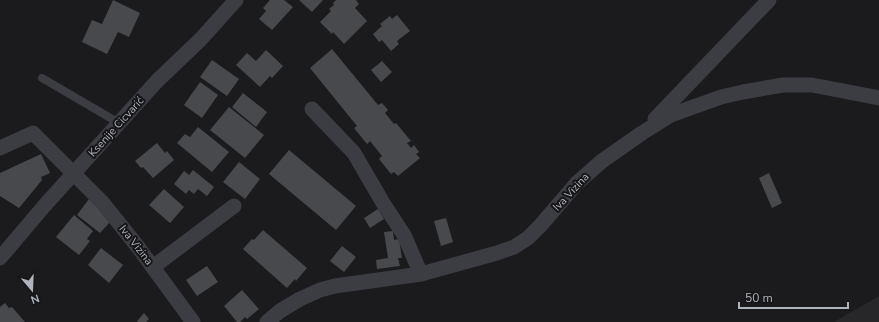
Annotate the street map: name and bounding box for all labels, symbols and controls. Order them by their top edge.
street label: Ksenije Cicvarić [85,94,147,160]
street label: Iva Vizina [550,170,593,214]
street label: Iva Vizina [116,222,156,268]
north arrow [12,270,52,310]
scale bar [739,284,848,310]
text: 50 m [745,290,773,306]
text: N [29,291,41,307]

